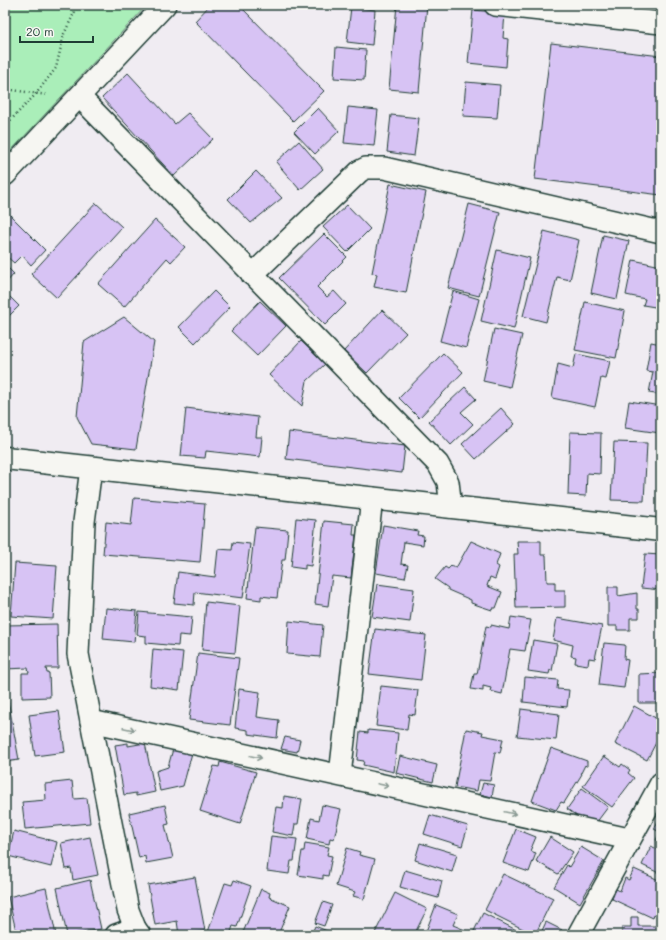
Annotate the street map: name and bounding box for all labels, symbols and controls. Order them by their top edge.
scale bar [20,18,93,44]
text: 20 m [26,23,54,39]
one-way arrow [122,726,135,734]
one-way arrow [249,754,262,762]
one-way arrow [376,781,389,789]
one-way arrow [503,809,516,817]

